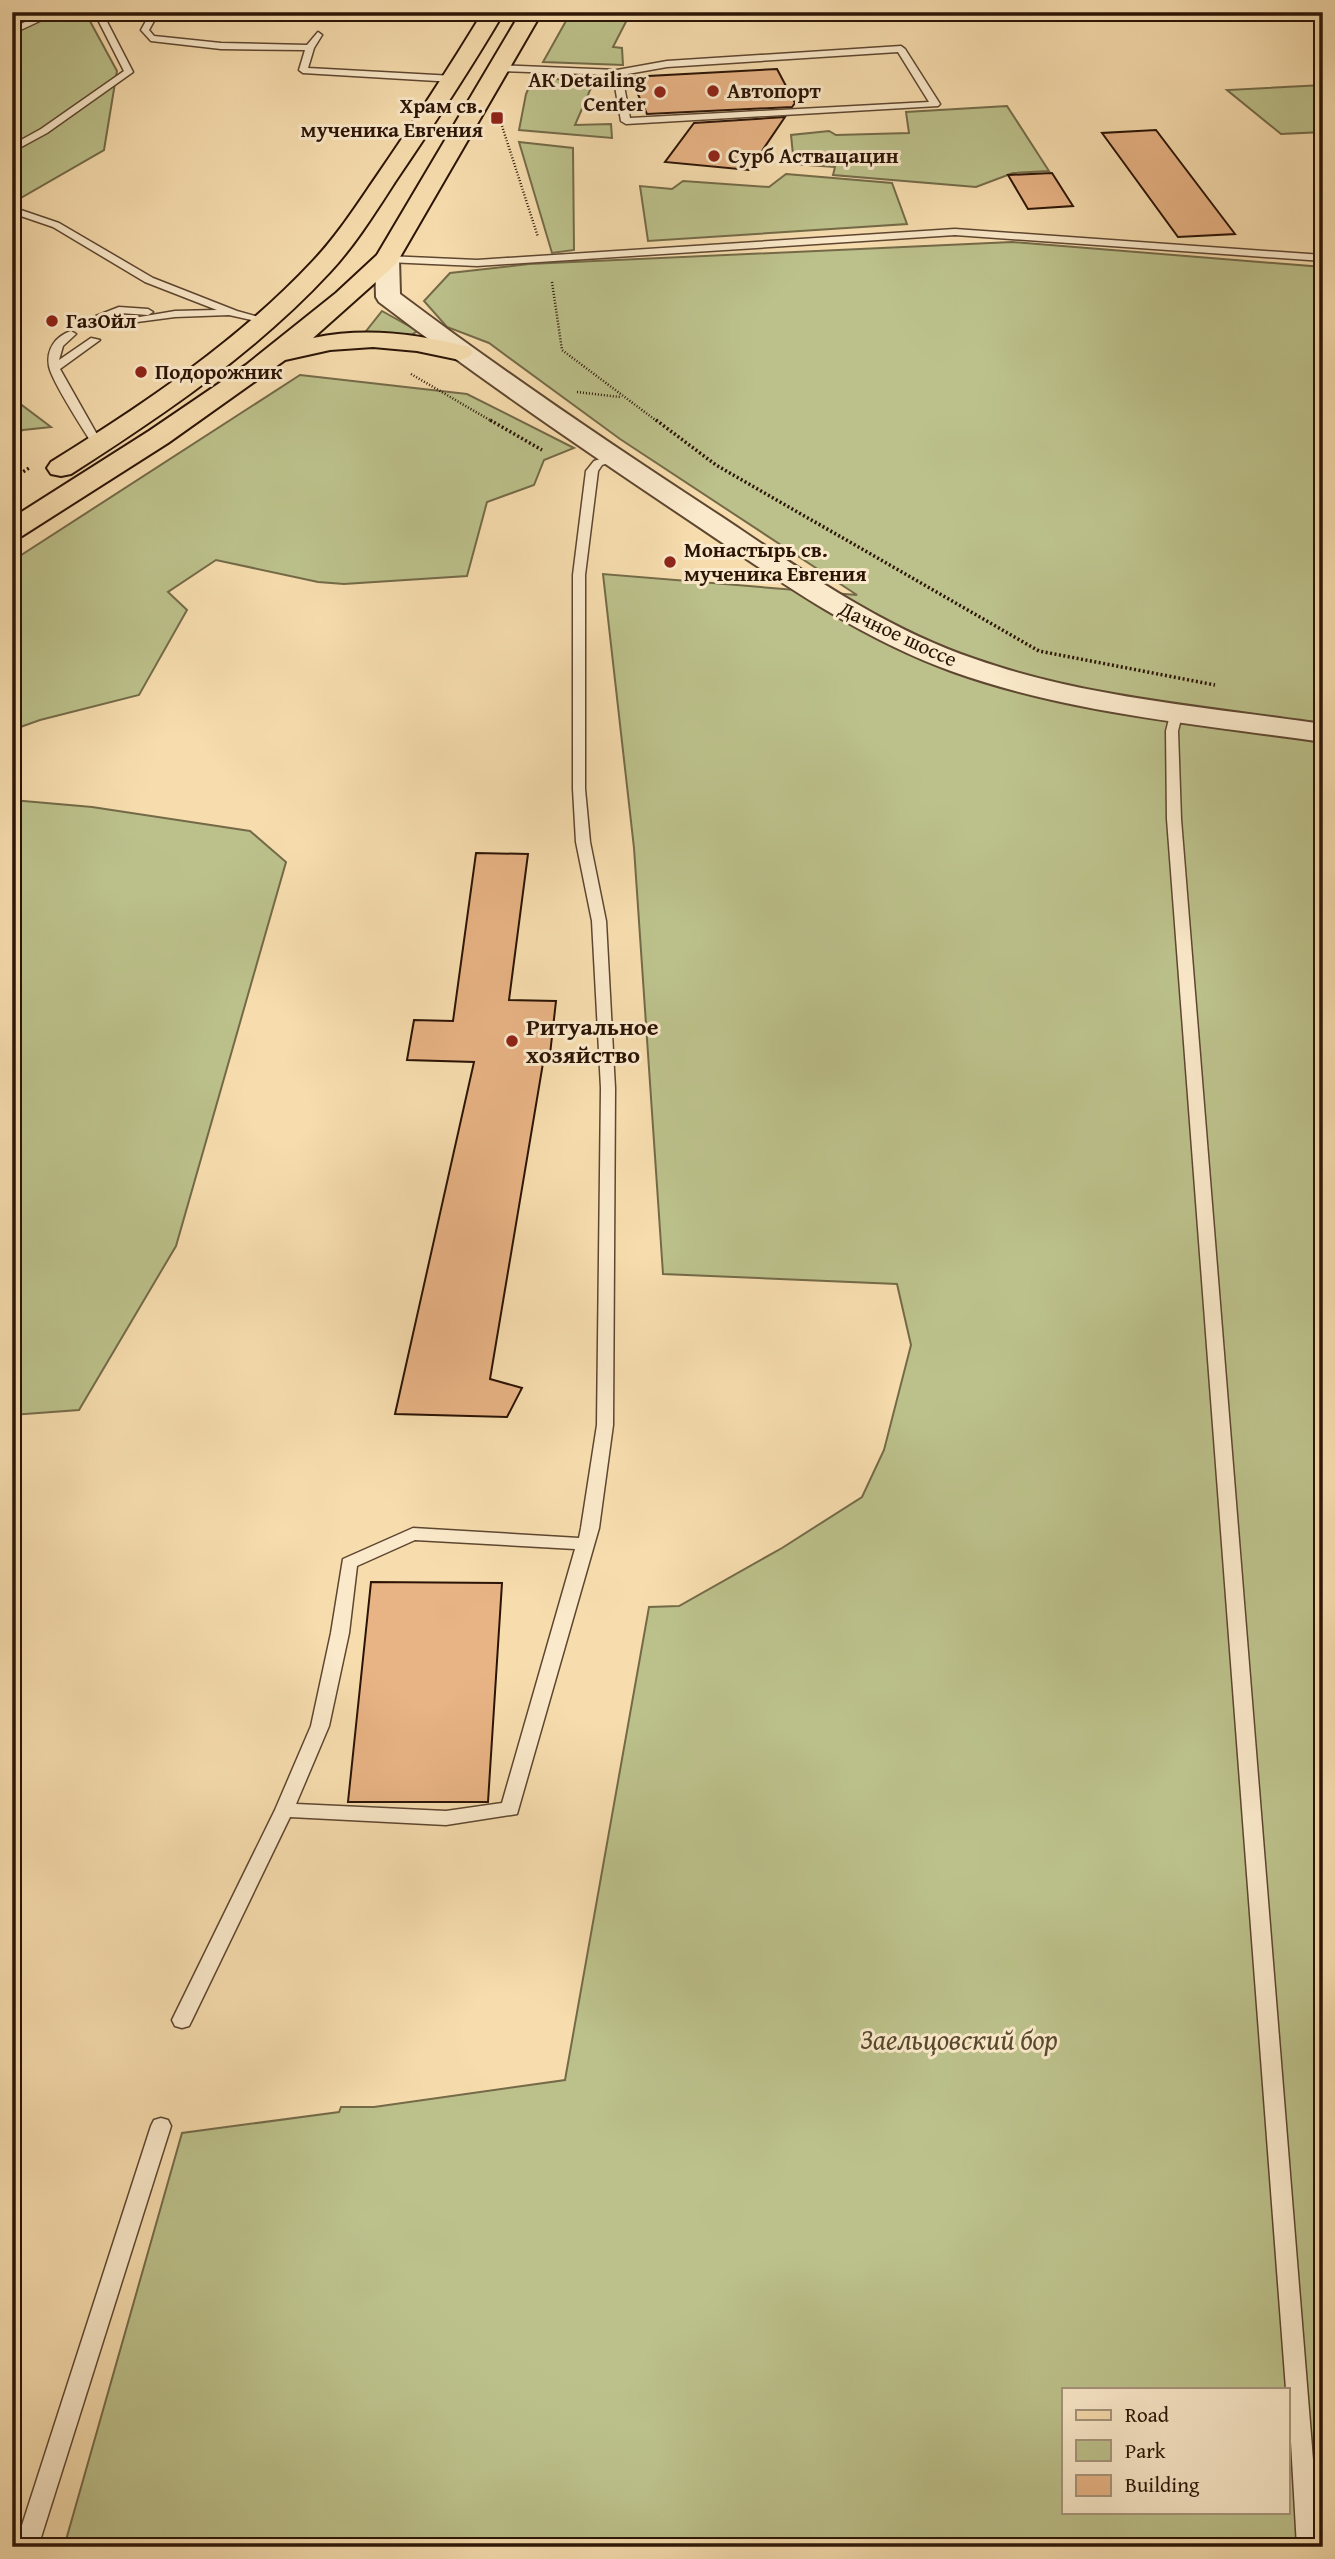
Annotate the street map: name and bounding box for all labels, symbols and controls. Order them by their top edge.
place label: АК Detailing Center [528,64,647,119]
place label: Автопорт [727,75,821,106]
marker: Автопорт [705,83,721,99]
marker: АК Detailing Center [652,84,668,100]
place label: Храм св. мученика Евгения [301,90,483,145]
marker: Храм св. мученика Евгения [489,110,505,126]
place label: Сурб Аствацацин [728,140,899,171]
marker: Сурб Аствацацин [706,148,722,164]
place label: ГазОйл [66,305,136,336]
marker: ГазОйл [44,313,60,329]
place label: Подорожник [155,356,283,387]
marker: Подорожник [133,364,149,380]
place label: Монастырь св. мученика Евгения [684,534,866,589]
marker: Монастырь св. мученика Евгения [662,554,678,570]
street label: Дачное шоссе [833,592,962,675]
place label: Ритуальное хозяйство [526,1009,659,1072]
marker: Ритуальное хозяйство [504,1033,520,1049]
park label: Заельцовский бор [860,2018,1058,2059]
legend [1062,2388,1290,2514]
text: Road [1125,2399,1170,2430]
text: Park [1125,2435,1166,2466]
text: Building [1125,2469,1200,2500]

